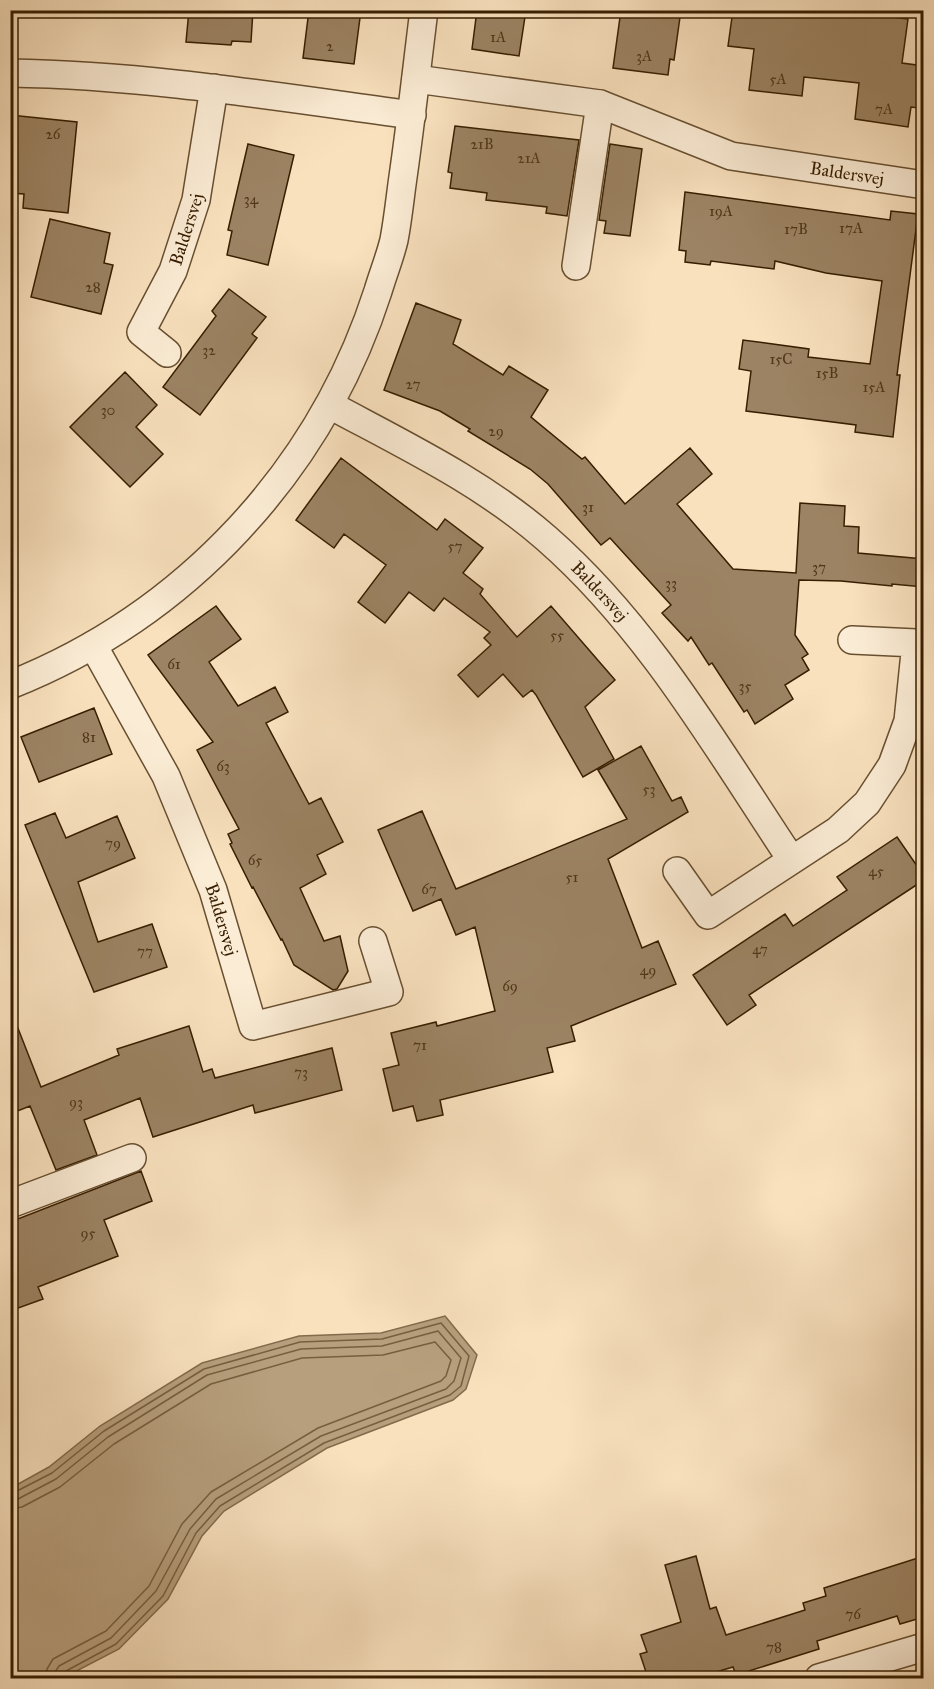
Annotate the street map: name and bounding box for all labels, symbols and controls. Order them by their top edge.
house number: 1A [490,28,506,46]
house number: 2 [326,37,334,55]
house number: 3A [636,47,652,65]
house number: 5A [769,70,787,88]
house number: 7A [875,100,893,118]
house number: 26 [45,125,62,143]
house number: 21B [470,135,494,153]
house number: 21A [517,149,541,167]
street label: Baldersvej [809,157,886,190]
house number: 34 [244,190,259,208]
street label: Baldersvej [165,192,208,268]
house number: 19A [709,202,733,220]
house number: 17A [839,219,863,237]
house number: 17B [784,220,808,238]
house number: 28 [85,278,101,296]
house number: 32 [202,341,216,359]
house number: 15C [769,350,793,368]
house number: 15B [816,364,838,382]
house number: 27 [406,375,421,393]
house number: 15A [863,378,885,396]
house number: 30 [101,401,115,419]
house number: 29 [488,422,504,440]
house number: 31 [582,498,594,516]
house number: 57 [448,537,462,555]
street label: Baldersvej [566,556,633,626]
house number: 37 [812,558,826,576]
house number: 33 [665,574,677,592]
house number: 55 [550,626,564,644]
house number: 61 [167,655,181,673]
house number: 35 [739,677,752,695]
house number: 81 [82,728,96,746]
house number: 63 [216,757,230,775]
house number: 53 [643,780,655,798]
house number: 79 [105,834,121,852]
house number: 65 [248,851,262,869]
house number: 45 [868,862,884,880]
house number: 51 [566,868,579,886]
street label: Baldersvej [200,880,243,958]
house number: 67 [421,880,437,898]
house number: 47 [752,940,768,958]
house number: 77 [137,942,153,960]
house number: 49 [640,961,656,979]
house number: 69 [502,977,518,995]
house number: 71 [413,1036,427,1054]
house number: 73 [294,1063,308,1081]
house number: 93 [69,1093,83,1111]
house number: 95 [80,1224,96,1242]
house number: 76 [845,1605,862,1623]
house number: 78 [766,1638,782,1656]

